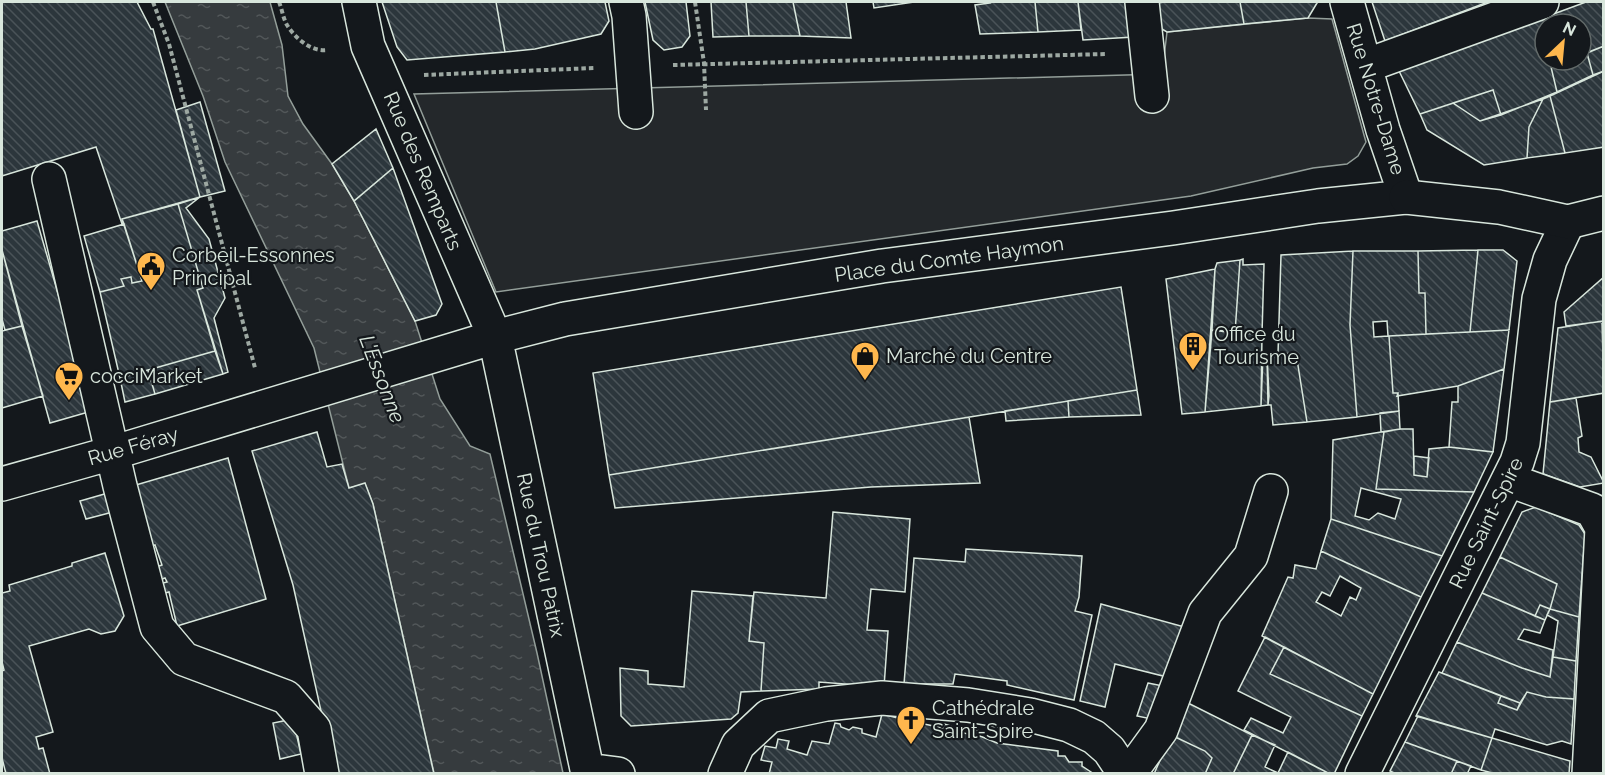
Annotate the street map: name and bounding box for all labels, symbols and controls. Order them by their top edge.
north arrow [1533,12,1593,72]
text: N [1560,18,1579,40]
street label: Rue Notre-Dame [1342,20,1411,178]
street label: Rue des Remparts [379,88,467,254]
street label: Place du Comte Haymon [833,231,1065,287]
place label: Corbeil-Essonnes Principal [172,243,335,290]
public building icon: Corbeil-Essonnes Principal [135,250,167,292]
place label: Office du Tourisme [1214,322,1299,369]
building icon: Office du Tourisme [1177,330,1209,372]
water label: L'Essonne [354,331,411,426]
shop icon: Marché du Centre [849,340,881,382]
place label: Marché du Centre [886,344,1052,368]
supermarket icon: cocciMarket [53,360,85,402]
place label: cocciMarket [90,364,203,388]
street label: Rue Féray [85,422,181,470]
street label: Rue Saint-Spire [1444,453,1528,593]
street label: Rue du Trou Patrix [512,470,570,640]
place label: Cathédrale Saint-Spire [932,696,1034,743]
church icon: Cathédrale Saint-Spire [895,704,927,746]

